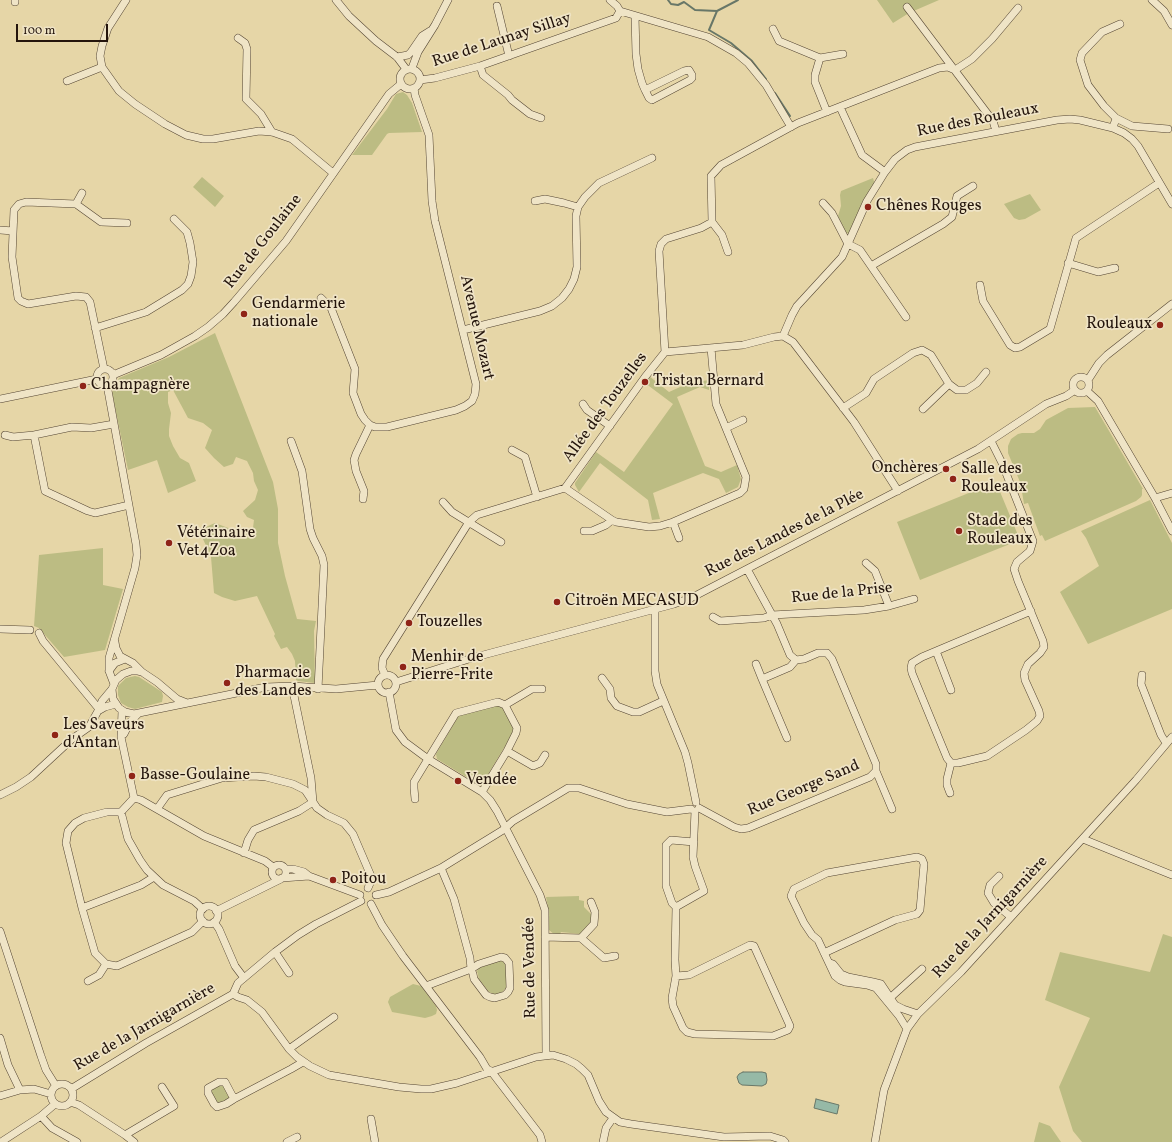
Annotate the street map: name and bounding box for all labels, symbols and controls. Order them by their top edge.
street label: Rue de Launay Sillay [430,10,574,72]
scale bar [18,16,110,42]
text: 100 m [23,23,55,39]
street label: Rue des Rouleaux [916,100,1040,142]
street label: Rue de Goulaine [221,191,307,293]
place label: Chênes Rouges [876,197,982,217]
marker: Chênes Rouges [863,202,873,212]
street label: Avenue Mozart [455,274,497,382]
place label: Gendarmerie nationale [252,295,345,333]
marker: Gendarmerie nationale [239,309,249,319]
place label: Rouleaux [1086,315,1152,335]
marker: Rouleaux [1155,320,1165,330]
street label: Allée des Touzelles [560,349,652,467]
place label: Tristan Bernard [653,372,764,392]
place label: Champagnère [91,376,190,396]
marker: Tristan Bernard [640,377,650,387]
marker: Champagnère [78,381,88,391]
place label: Onchères [872,459,938,479]
place label: Salle des Rouleaux [961,460,1027,498]
marker: Onchères [941,464,951,474]
marker: Salle des Rouleaux [948,474,958,484]
street label: Rue des Landes de la Plée [702,486,868,582]
place label: Stade des Rouleaux [967,512,1033,550]
place label: Vétérinaire Vet4Zoa [177,524,255,562]
marker: Stade des Rouleaux [954,526,964,536]
marker: Vétérinaire Vet4Zoa [164,538,174,548]
street label: Rue de la Prise [790,579,894,609]
place label: Citroën MECASUD [565,592,699,612]
marker: Citroën MECASUD [552,597,562,607]
place label: Touzelles [417,613,482,633]
marker: Touzelles [404,618,414,628]
place label: Menhir de Pierre-Frite [411,648,493,686]
marker: Menhir de Pierre-Frite [398,662,408,672]
place label: Pharmacie des Landes [235,664,312,702]
marker: Pharmacie des Landes [222,678,232,688]
place label: Les Saveurs d'Antan [63,716,144,754]
marker: Les Saveurs d'Antan [50,730,60,740]
street label: Rue George Sand [745,757,863,821]
place label: Basse-Goulaine [140,766,250,786]
marker: Basse-Goulaine [127,771,137,781]
place label: Vendée [466,771,517,791]
marker: Vendée [453,776,463,786]
street label: Rue de la Jarnigarnière [929,853,1053,983]
place label: Poitou [341,870,386,890]
marker: Poitou [328,875,338,885]
street label: Rue de Vendée [521,917,541,1019]
street label: Rue de la Jarnigarnière [71,980,219,1076]

